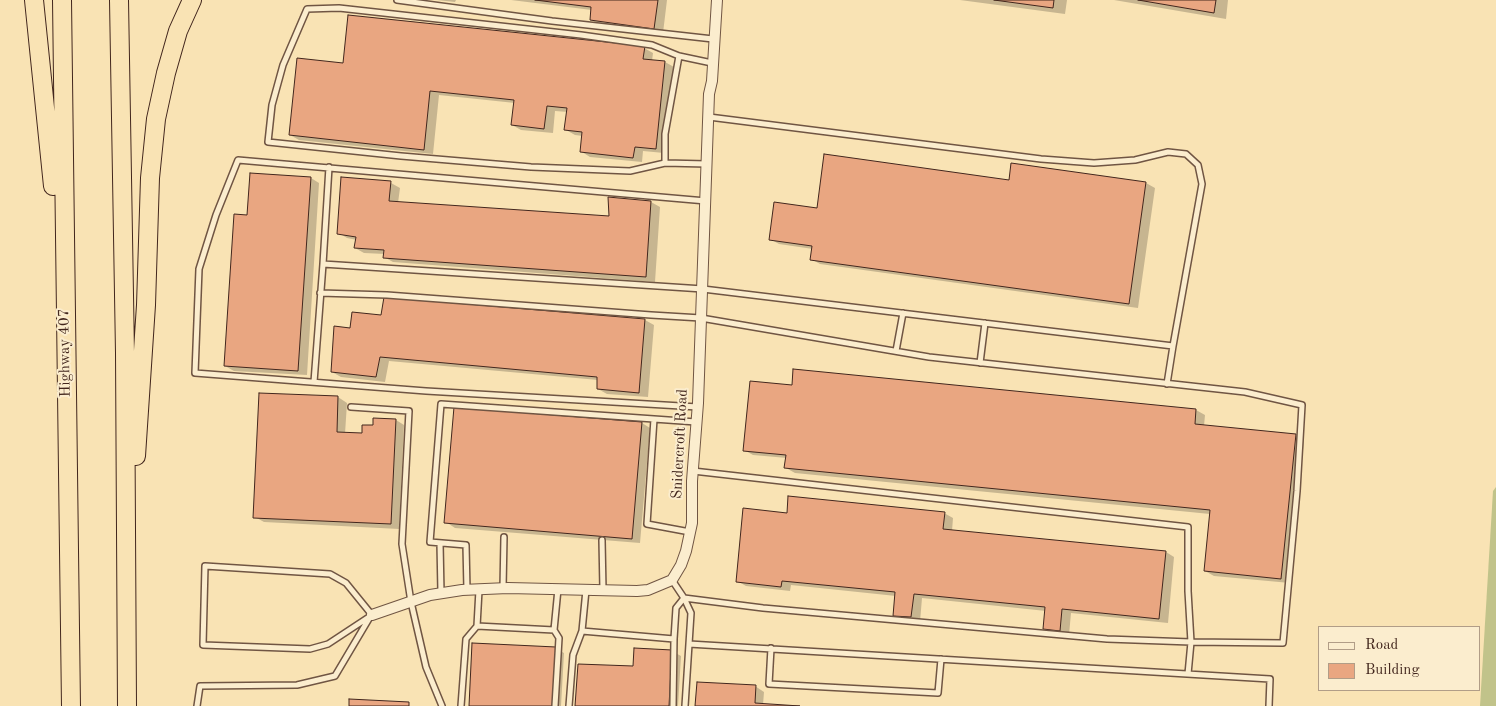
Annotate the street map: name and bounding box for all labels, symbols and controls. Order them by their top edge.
street label: Highway 407 [55,308,75,398]
street label: Snidercroft Road [668,388,692,500]
legend [1318,626,1481,691]
text: Road [1365,638,1398,653]
text: Building [1365,663,1420,678]

